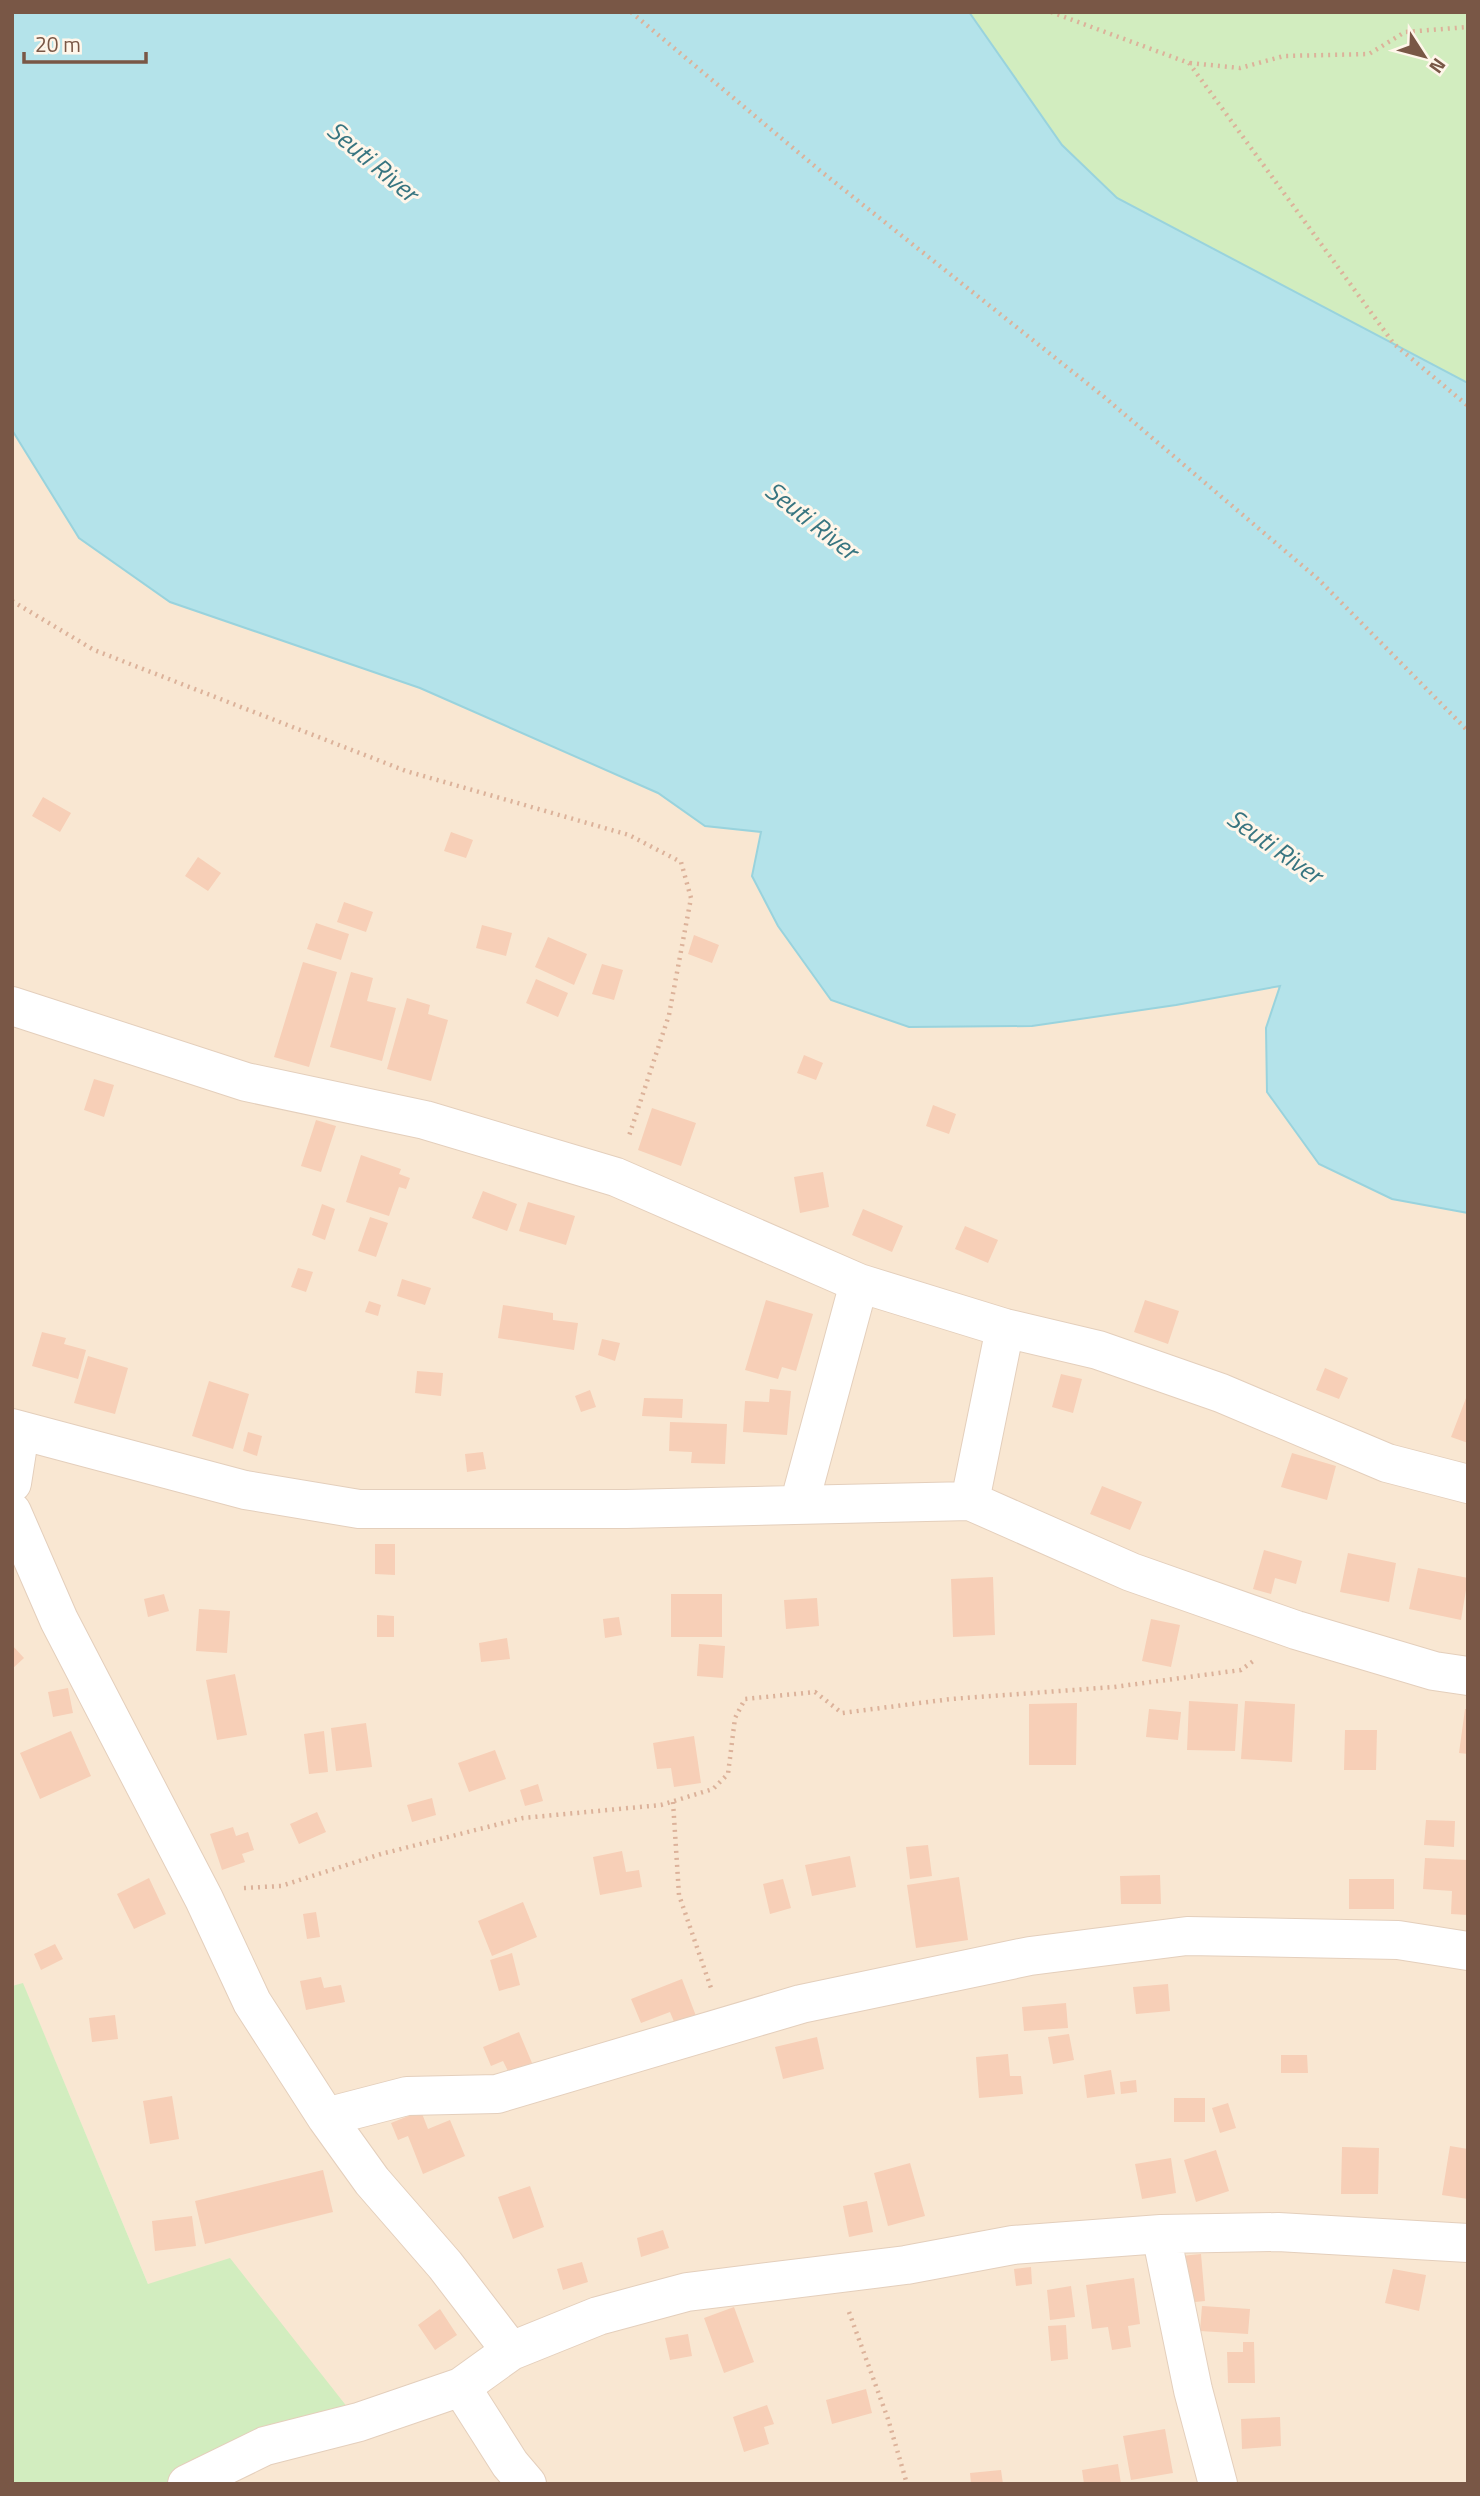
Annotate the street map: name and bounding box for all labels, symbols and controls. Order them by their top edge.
scale bar [24,21,147,65]
north arrow [1389,21,1459,91]
text: 20 m [35,28,81,60]
text: N [1423,52,1454,80]
water label: Seuti River [319,111,429,213]
water label: Seuti River [757,471,869,571]
water label: Seuti River [1219,799,1333,895]

